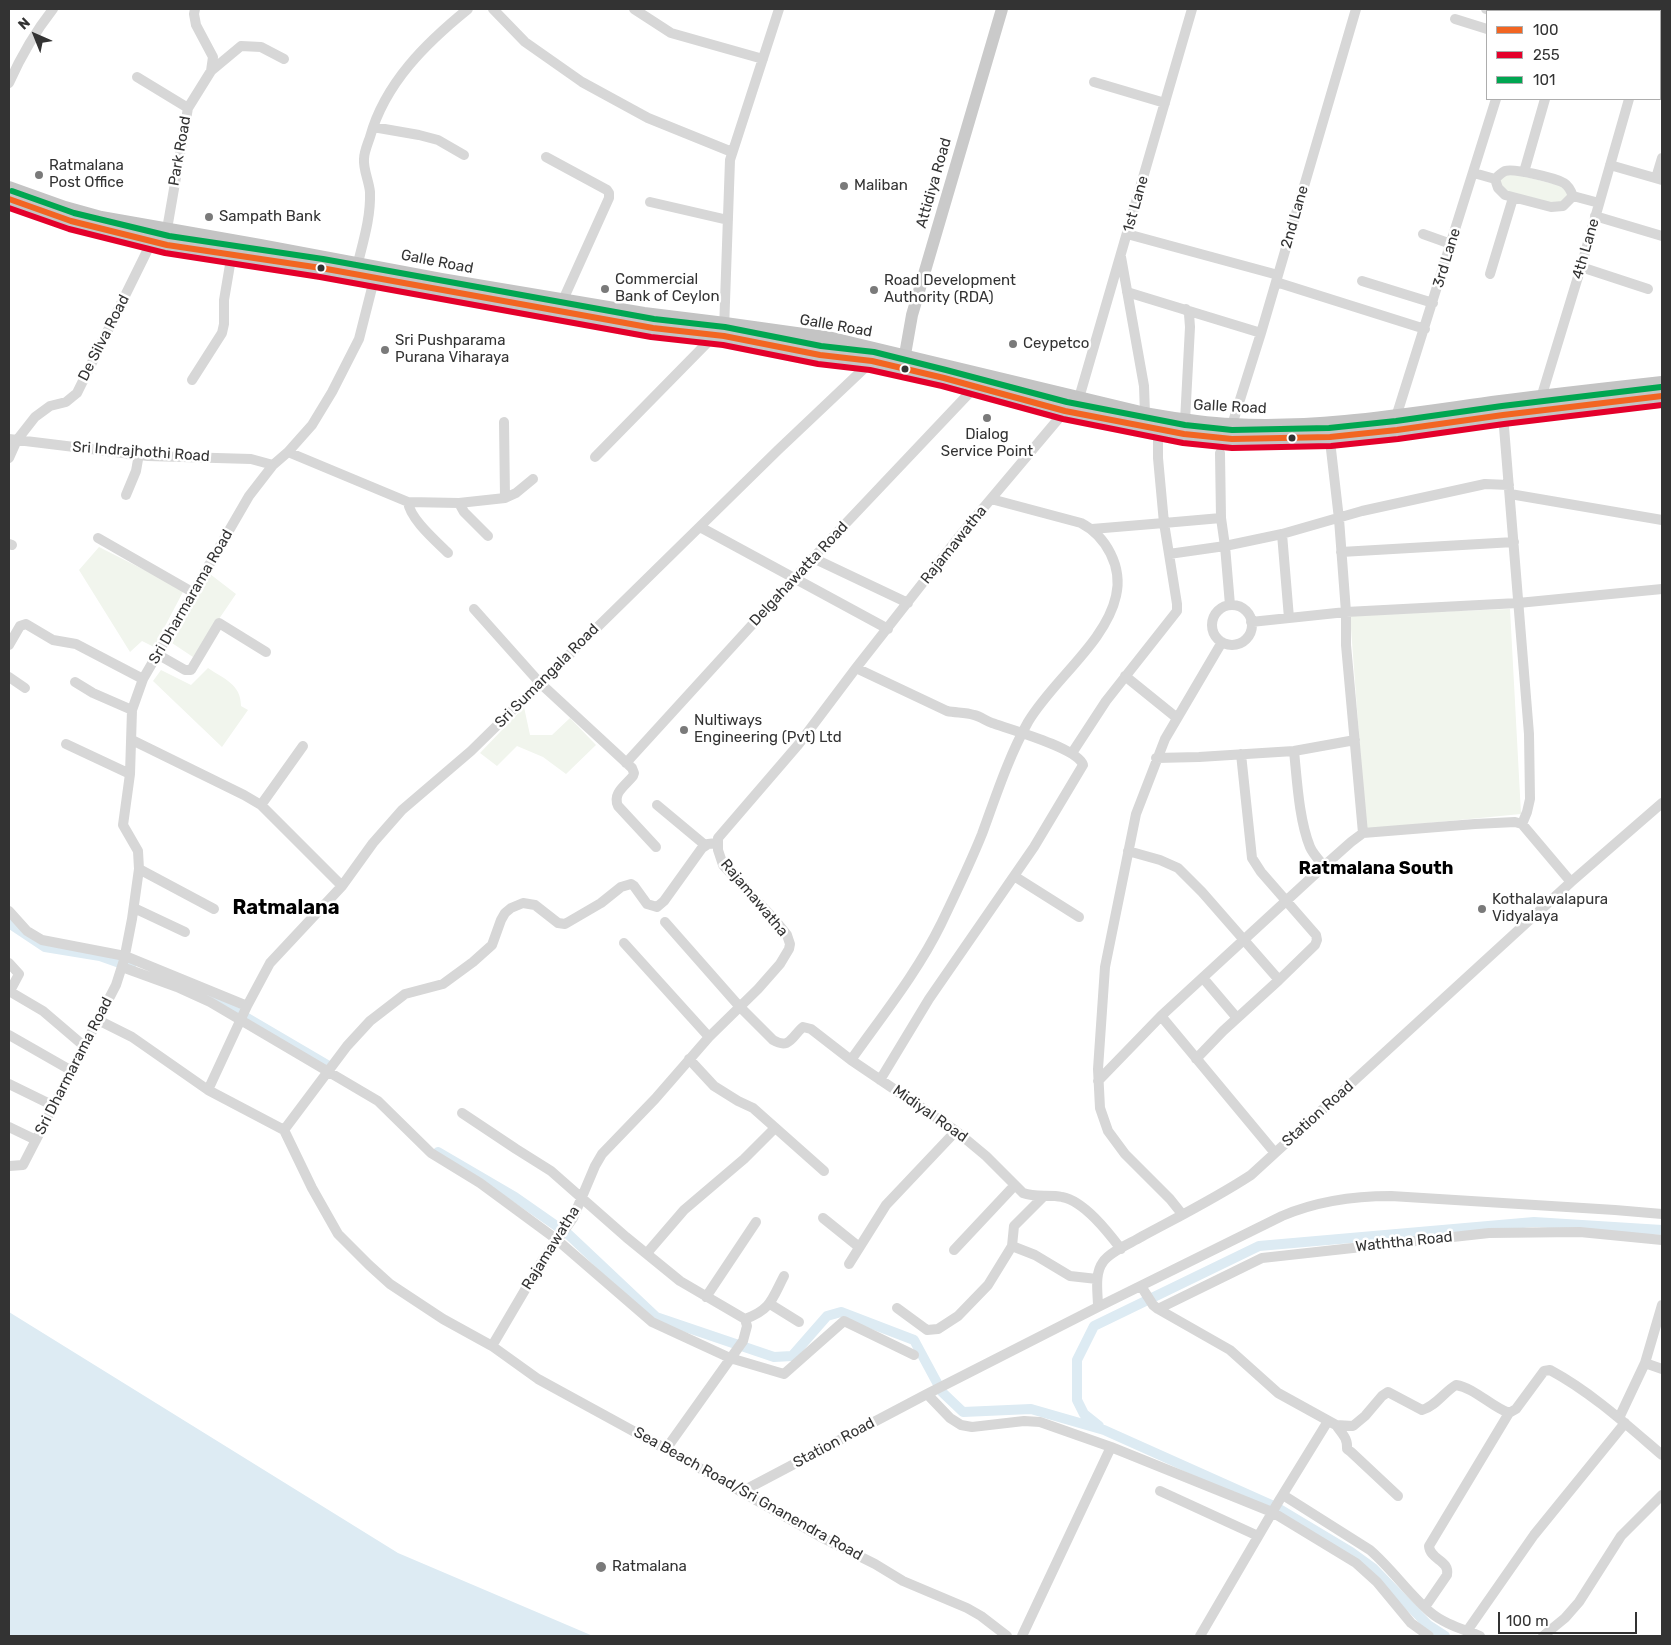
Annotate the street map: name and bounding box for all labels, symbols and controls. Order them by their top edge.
north arrow [10,10,60,60]
legend [1486,10,1661,100]
text: N [15,14,34,33]
text: 100 [1533,21,1558,39]
text: 255 [1533,46,1560,64]
text: 101 [1533,71,1555,89]
street label: Park Road [165,115,195,187]
street label: Attidiya Road [913,136,955,230]
place label: Ratmalana Post Office [49,157,124,192]
marker: Ratmalana Post Office [33,169,45,181]
street label: 1st Lane [1119,174,1153,234]
place label: Maliban [854,177,908,195]
marker: Maliban [838,180,850,192]
street label: 2nd Lane [1277,183,1313,251]
place label: Sampath Bank [219,208,321,226]
marker: Sampath Bank [203,211,215,223]
street label: 4th Lane [1569,217,1603,281]
street label: 3rd Lane [1429,226,1465,290]
street label: Galle Road [399,246,475,278]
unlabelled marker [316,263,326,273]
place label: Commercial Bank of Ceylon [615,271,719,306]
place label: Road Development Authority (RDA) [884,272,1016,307]
marker: Commercial Bank of Ceylon [599,283,611,295]
marker: Road Development Authority (RDA) [868,284,880,296]
street label: De Silva Road [75,292,133,384]
street label: Galle Road [798,311,874,341]
place label: Sri Pushparama Purana Viharaya [395,332,509,367]
place label: Ceypetco [1023,335,1089,353]
marker: Ceypetco [1007,338,1019,350]
marker: Sri Pushparama Purana Viharaya [379,344,391,356]
unlabelled marker [900,364,910,374]
street label: Galle Road [1193,396,1267,418]
marker: Dialog Service Point [981,412,993,424]
place label: Dialog Service Point [941,426,1033,461]
unlabelled marker [1287,433,1297,443]
street label: Sri Indrajhothi Road [72,438,210,466]
street label: Rajamawatha [917,502,991,588]
street label: Delgahawatta Road [746,518,852,630]
street label: Sri Dharmarama Road [145,527,237,667]
street label: Sri Sumangala Road [491,620,603,732]
place label: Nultiways Engineering (Pvt) Ltd [694,712,842,747]
marker: Nultiways Engineering (Pvt) Ltd [678,724,690,736]
street label: Rajamawatha [717,856,791,940]
district label: Ratmalana South [1299,858,1453,880]
place label: Kothalawalapura Vidyalaya [1492,891,1608,926]
district label: Ratmalana [232,896,340,920]
marker: Kothalawalapura Vidyalaya [1476,903,1488,915]
street label: Sri Dharmarama Road [31,994,117,1138]
street label: Station Road [1279,1077,1357,1151]
street label: Midiyal Road [889,1082,971,1146]
street label: Rajamawatha [518,1203,584,1293]
street label: Waththa Road [1355,1228,1453,1256]
street label: Station Road [790,1414,878,1472]
street label: Sea Beach Road/Sri Gnanendra Road [631,1423,865,1565]
place label: Ratmalana [612,1558,687,1576]
marker: Ratmalana [594,1560,608,1574]
scale bar [1501,1602,1640,1634]
text: 100 m [1506,1612,1548,1630]

